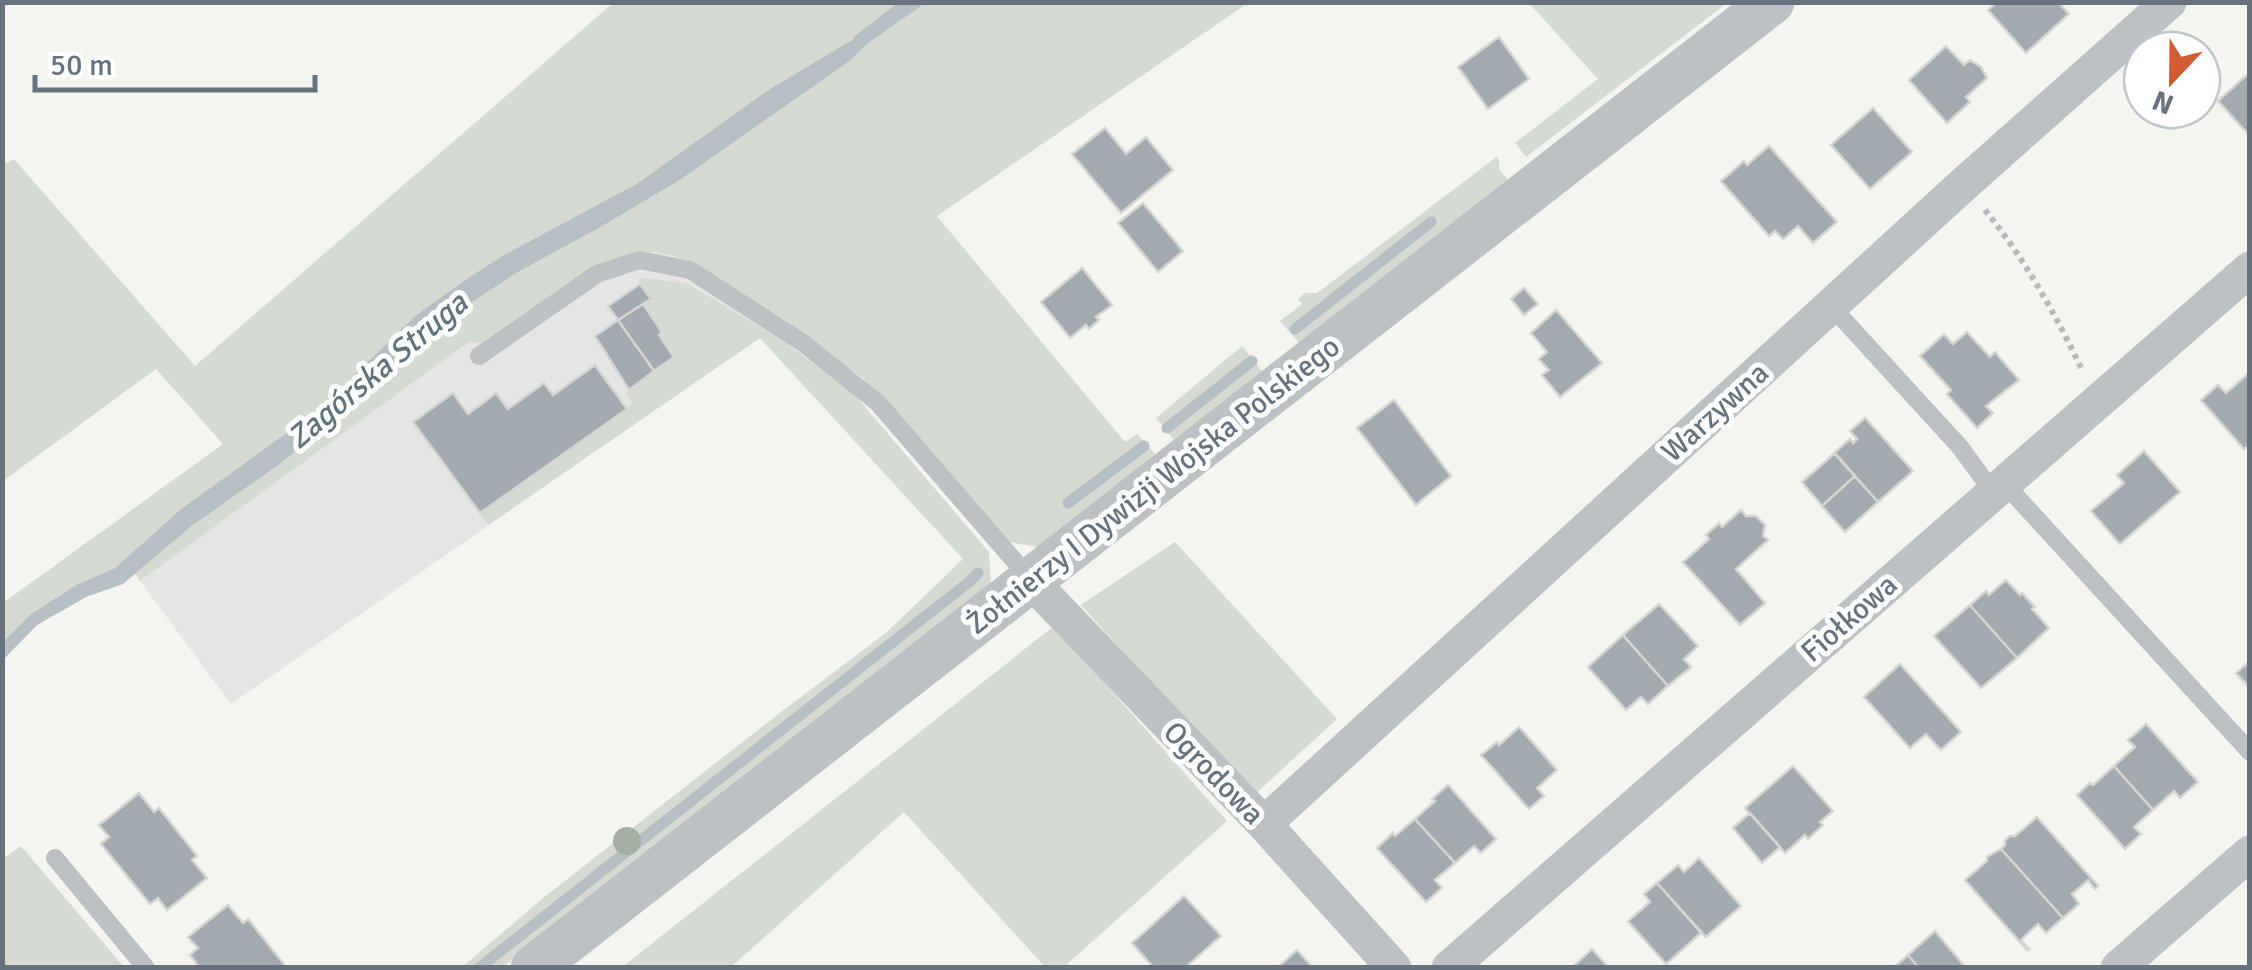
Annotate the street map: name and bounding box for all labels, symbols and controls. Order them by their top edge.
scale bar [35,30,315,92]
north arrow [2122,30,2222,130]
text: 50 m [50,47,113,84]
text: N [2148,83,2178,122]
water label: Zagórska Struga [279,283,476,457]
street label: Żołnierzy I Dywizji Wojska Polskiego [959,328,1347,643]
street label: Warzywna [1654,355,1777,470]
street label: Fiołkowa [1794,566,1905,670]
street label: Ogrodowa [1155,714,1272,833]

